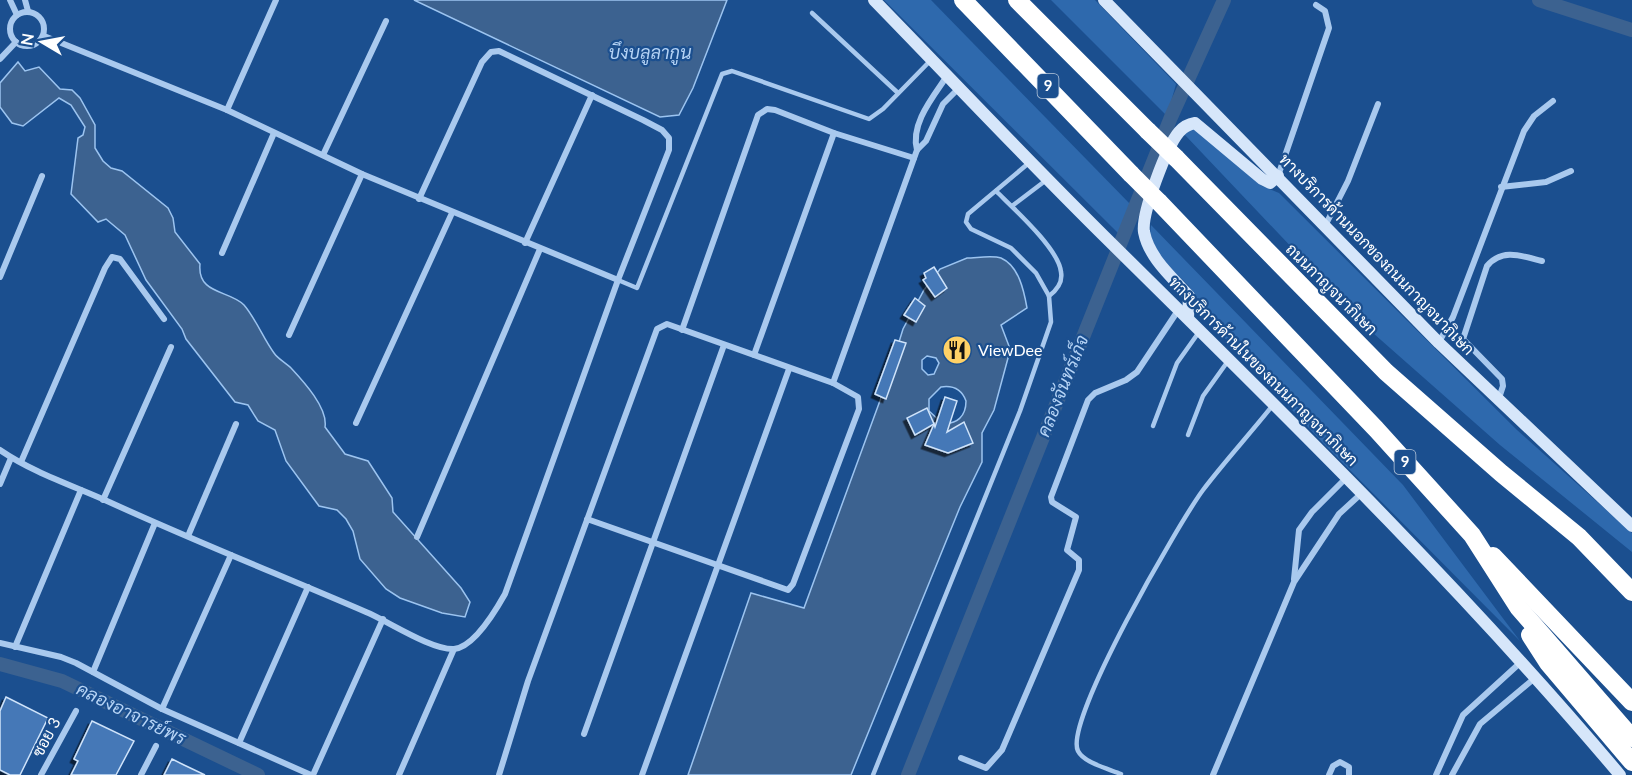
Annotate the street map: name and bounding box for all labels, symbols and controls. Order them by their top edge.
north arrow [12,12,72,72]
text: N [16,32,37,47]
water label: บึงบลูลากูน [609,41,692,66]
road number: 9 [1038,74,1058,98]
street label: ทางบริการด้านนอกของถนนกาญจนาภิเษก [1275,149,1479,359]
street label: ถนนกาญจนาภิเษก [1282,239,1382,339]
street label: ทางบริการด้านในของถนนกาญจนาภิเษก [1165,271,1364,470]
water label: คลองจันทร์เก็จ [1030,331,1093,440]
restaurant icon: ViewDee [941,334,973,366]
place label: ViewDee [978,340,1042,359]
road number: 9 [1394,450,1416,474]
water label: คลองอาจารย์พร [73,676,191,750]
street label: ซอย 3 [27,714,64,760]

